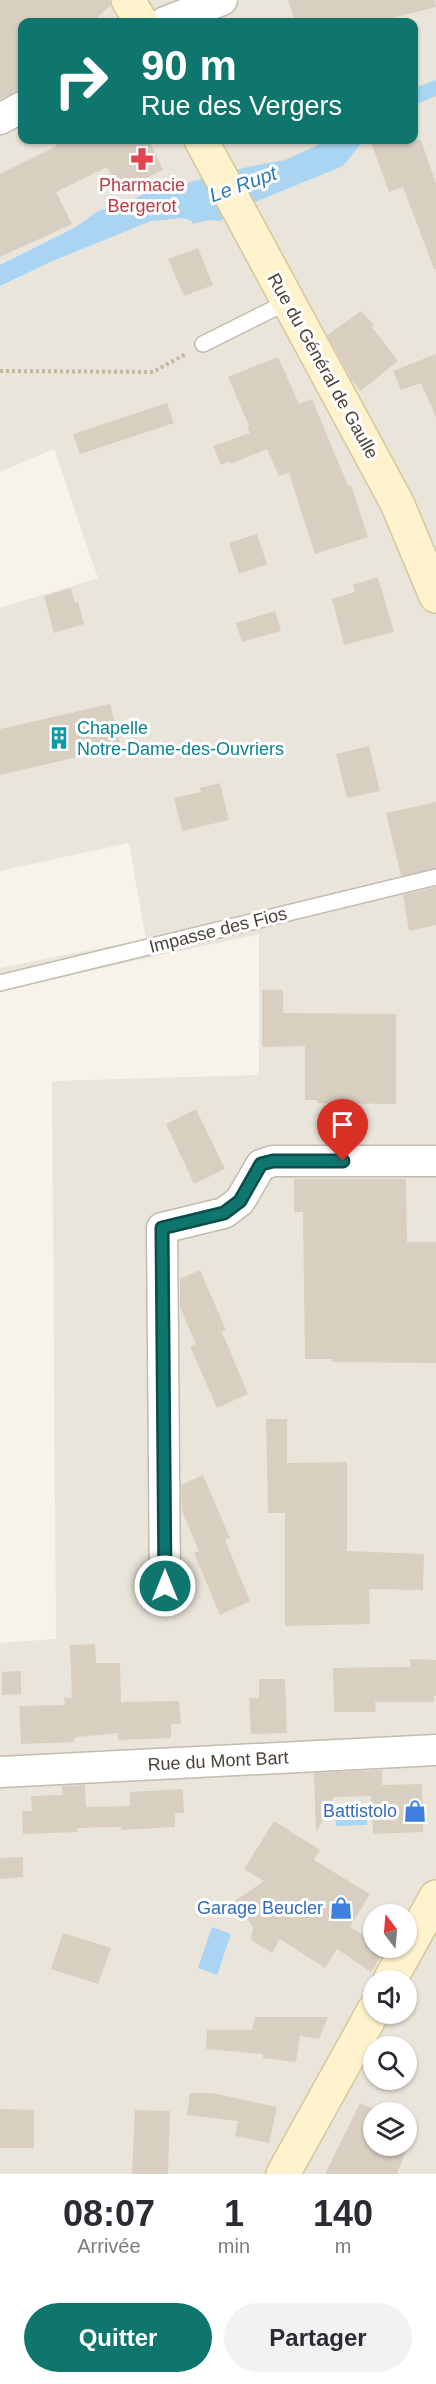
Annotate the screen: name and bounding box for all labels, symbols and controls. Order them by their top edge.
icon: right [42,42,120,120]
text: 90 m [141,42,237,89]
text: Rue des Vergers [141,91,342,121]
pharmacy icon: Pharmacie Bergerot [129,146,155,172]
water label: Le Rupt [206,161,281,206]
place label: Pharmacie Bergerot [99,175,185,216]
street label: Rue du Général de Gaulle [264,270,382,462]
place label: Chapelle Notre-Dame-des-Ouvriers [77,718,284,759]
building icon: Chapelle Notre-Dame-des-Ouvriers [46,725,72,751]
street label: Impasse des Fios [147,903,289,957]
pin [317,1099,368,1161]
icon: arrive [326,1108,359,1141]
position arrow [133,1554,197,1618]
street label: Rue du Mont Bart [147,1747,289,1775]
shop icon: Battistolo [402,1798,428,1824]
place label: Battistolo [323,1801,397,1821]
shop icon: Garage Beucler [328,1895,354,1921]
place label: Garage Beucler [197,1898,323,1918]
north arrow [363,1904,417,1958]
map controls [363,1904,417,2156]
button: sound [363,1970,417,2024]
button: search [363,2036,417,2090]
button: layers [363,2102,417,2156]
text: 08:07 [63,2193,155,2234]
text: 1 [224,2193,244,2234]
text: 140 [313,2193,373,2234]
text: Arrivée [77,2235,141,2257]
text: min [218,2235,250,2257]
text: m [335,2235,351,2257]
button: Quitter [24,2303,212,2372]
button: Partager [224,2303,412,2372]

